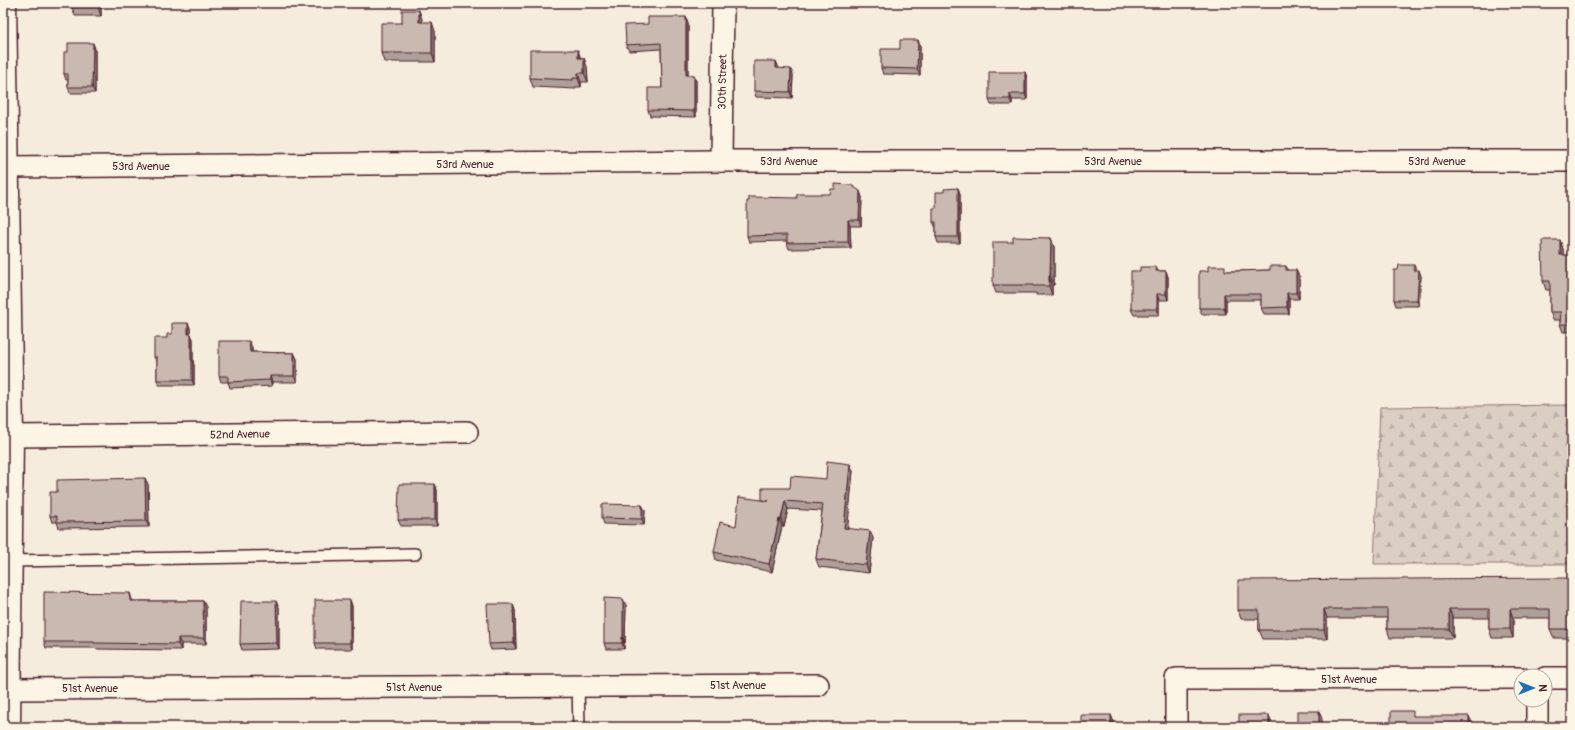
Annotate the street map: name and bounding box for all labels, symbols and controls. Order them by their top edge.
street label: 30th Street [716,54,729,110]
street label: 53rd Avenue [760,155,818,168]
street label: 53rd Avenue [1084,155,1142,168]
street label: 53rd Avenue [1408,155,1466,168]
street label: 53rd Avenue [436,158,494,171]
street label: 53rd Avenue [112,160,170,173]
street label: 52nd Avenue [210,427,271,442]
north arrow [1513,668,1553,708]
street label: 51st Avenue [1321,673,1377,686]
street label: 51st Avenue [710,679,766,692]
street label: 51st Avenue [386,681,442,694]
street label: 51st Avenue [62,682,118,695]
text: N [1536,684,1549,692]

